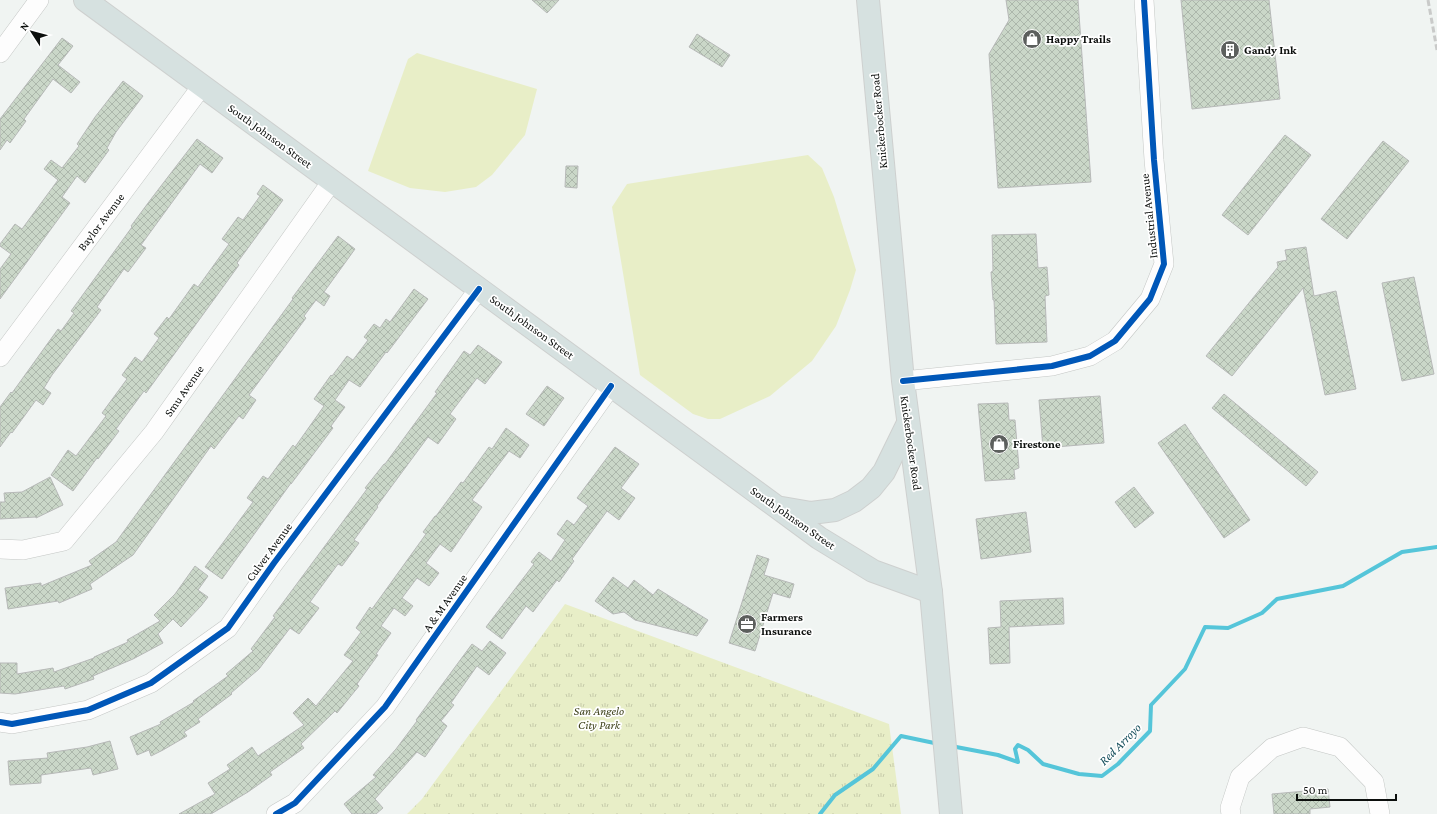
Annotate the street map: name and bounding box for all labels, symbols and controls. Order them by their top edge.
north arrow [12,12,52,52]
text: N [17,19,31,33]
shop icon: Happy Trails [1021,28,1043,50]
place label: Happy Trails [1046,32,1111,46]
building icon: Gandy Ink [1219,39,1241,61]
place label: Gandy Ink [1244,43,1297,57]
street label: Knickerbocker Road [868,72,890,169]
street label: South Johnson Street [225,101,316,172]
street label: Industrial Avenue [1138,173,1160,259]
street label: Baylor Avenue [75,190,127,254]
street label: South Johnson Street [487,292,578,363]
street label: Smu Avenue [161,363,207,419]
street label: Knickerbocker Road [897,395,925,492]
shop icon: Firestone [988,433,1010,455]
place label: Firestone [1013,437,1061,451]
street label: South Johnson Street [748,483,839,553]
street label: Culver Avenue [243,520,295,584]
street label: A & M Avenue [420,571,470,635]
place label: Farmers Insurance [761,610,812,638]
office icon: Farmers Insurance [736,613,758,635]
park label: San Angelo City Park [574,704,624,732]
water label: Red Arroyo [1096,720,1144,768]
scale bar [1297,776,1396,802]
text: 50 m [1303,783,1328,797]

